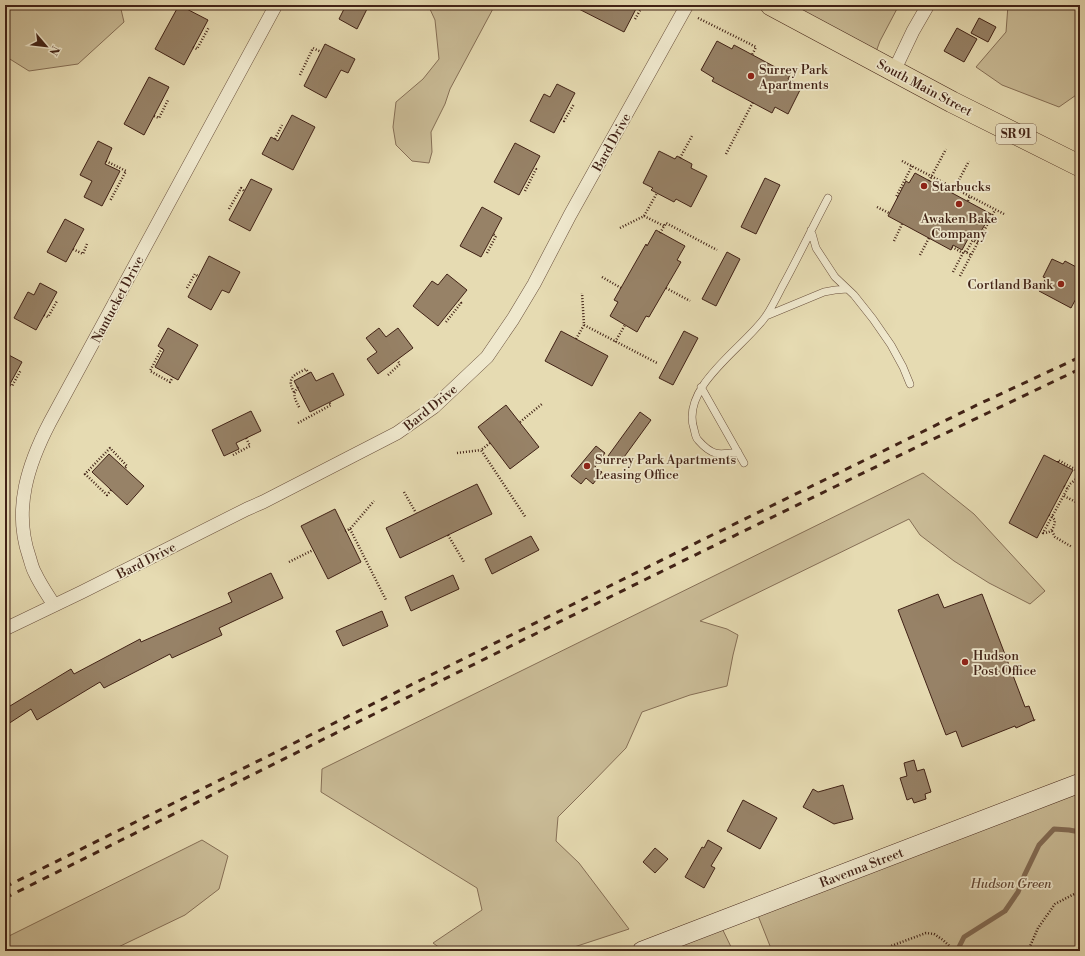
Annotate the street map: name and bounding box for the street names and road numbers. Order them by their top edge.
street label: South Main Street [874,56,975,120]
street label: Bard Drive [589,110,635,175]
road number: SR 91 [996,124,1036,144]
street label: Nantucket Drive [88,253,148,346]
street label: Bard Drive [400,381,461,435]
street label: Bard Drive [113,539,179,583]
street label: Ravenna Street [817,844,906,891]

